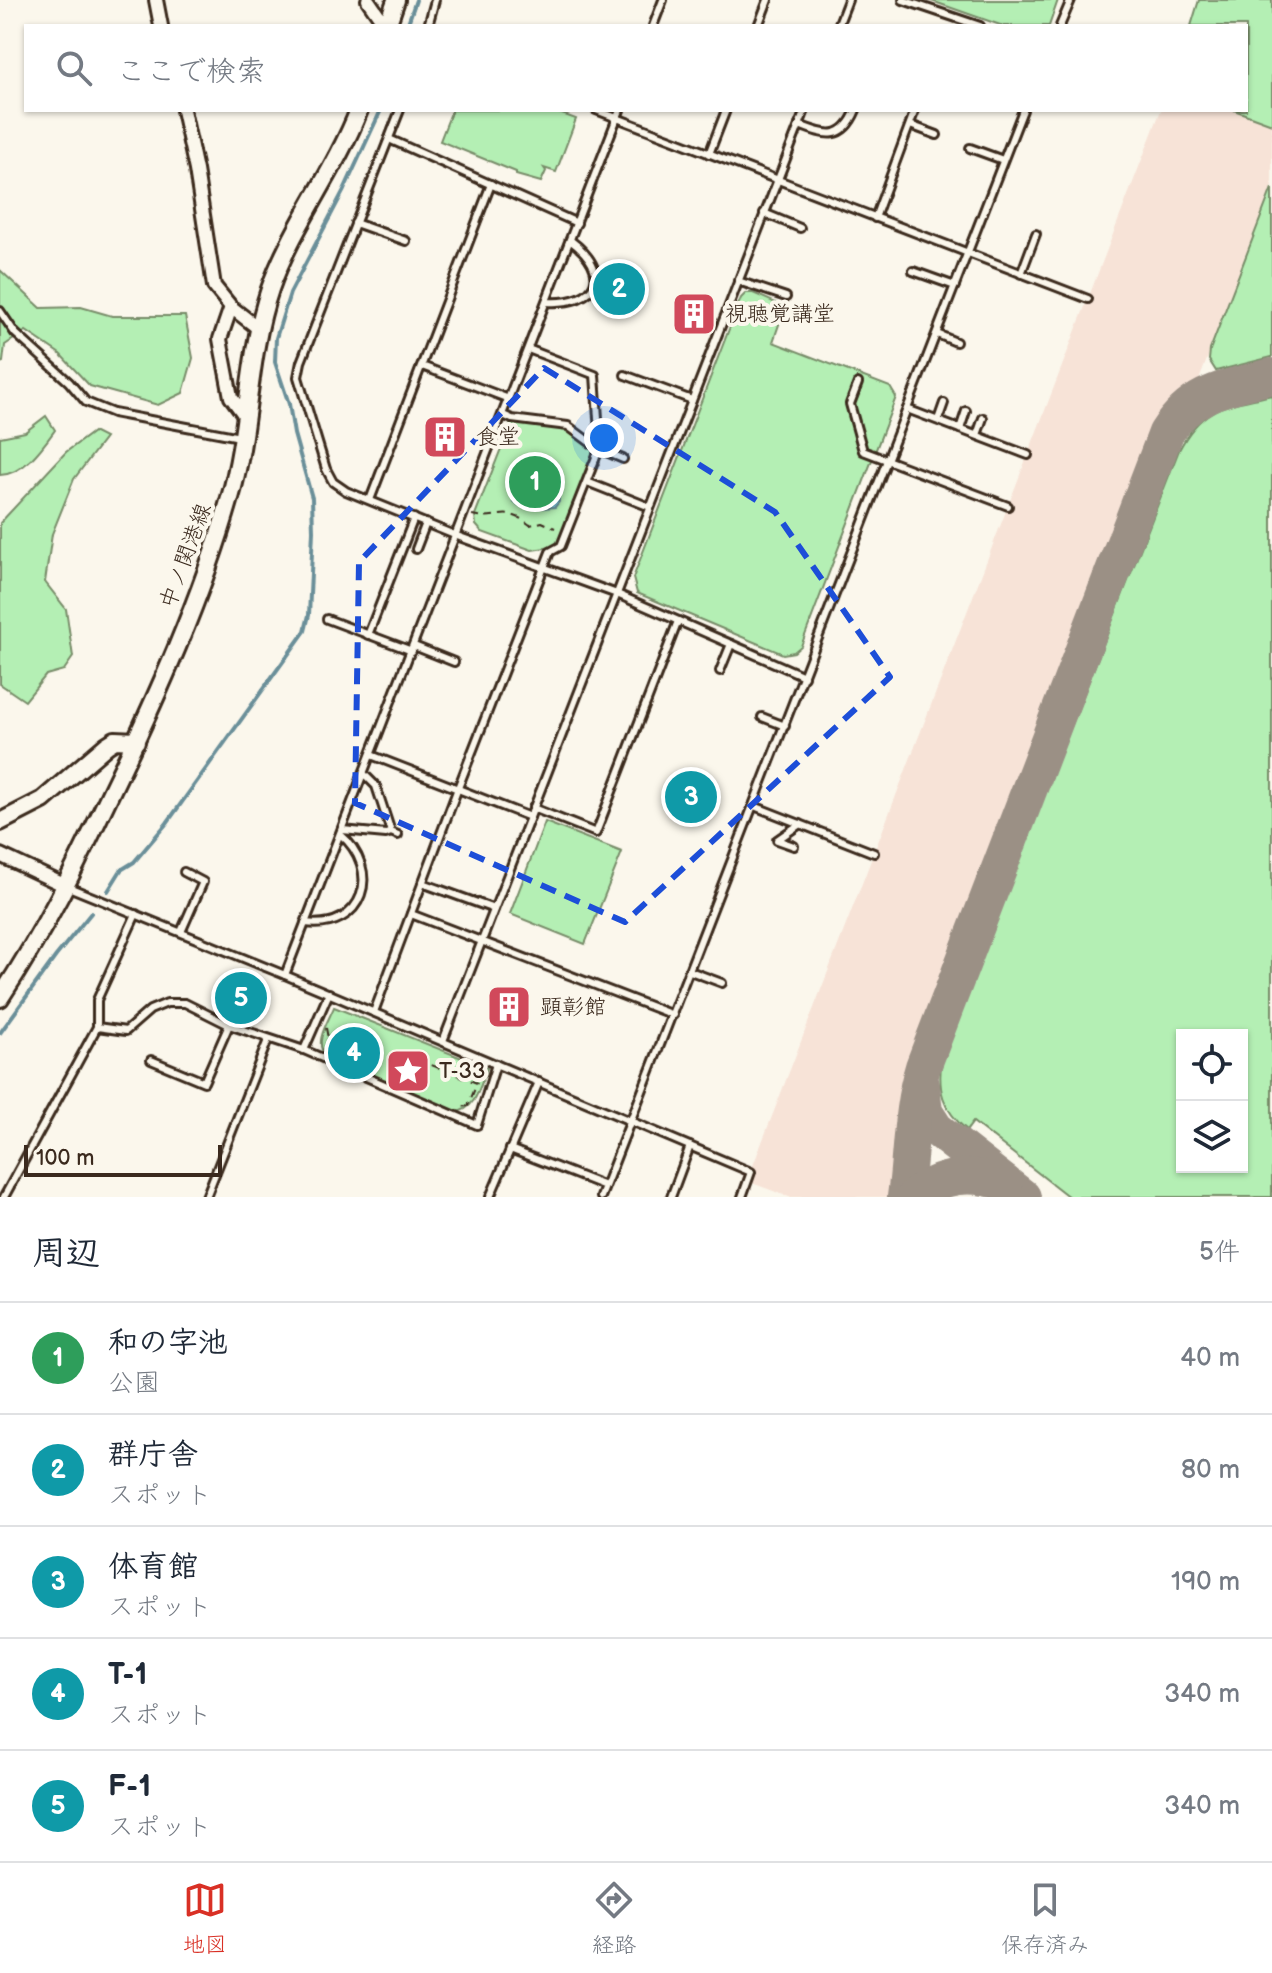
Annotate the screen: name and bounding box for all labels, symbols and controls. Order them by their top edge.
search box [24,24,1248,112]
icon: search [52,46,96,90]
text: ここで検索 [116,54,266,90]
pin: 2 [593,259,645,319]
building icon: 視聴覚講堂 [670,290,718,338]
place label: 視聴覚講堂 [725,301,835,328]
building icon: 食堂 [421,413,469,461]
your location [584,418,624,458]
place label: 食堂 [476,424,520,451]
pin: 1 [509,452,561,512]
street label: 中ノ関港線 [155,500,217,612]
pin: 3 [665,767,717,827]
pin: 5 [215,968,267,1028]
building icon: 顕彰館 [485,983,533,1031]
place label: 顕彰館 [540,994,606,1021]
pin: 4 [328,1023,380,1083]
map controls [1176,1029,1248,1173]
button: locate [1176,1029,1248,1101]
place icon: T-33 [384,1047,432,1095]
place label: T-33 [439,1058,486,1085]
button: layers [1176,1101,1248,1173]
scale bar [24,1141,222,1177]
text: 100 m [36,1145,95,1172]
text: 周辺 [32,1233,100,1274]
text: 5件 [1199,1237,1240,1268]
text: 和の字池 [108,1325,228,1361]
text: 1 [53,1343,63,1374]
text: 40 m [1180,1343,1240,1374]
text: 公園 [108,1368,160,1399]
text: 群庁舎 [108,1437,198,1473]
text: 2 [50,1455,66,1486]
text: 80 m [1181,1455,1240,1486]
text: スポット [108,1480,212,1511]
text: 体育館 [108,1549,198,1585]
text: 3 [50,1567,66,1598]
text: 190 m [1171,1567,1240,1598]
text: スポット [108,1592,212,1623]
text: T-1 [108,1657,147,1693]
text: 4 [50,1679,66,1710]
text: 340 m [1164,1679,1240,1710]
text: スポット [108,1700,212,1731]
text: F-1 [108,1769,151,1805]
text: 5 [50,1791,66,1822]
text: 340 m [1164,1791,1240,1822]
text: スポット [108,1812,212,1843]
tab: 地図 [183,1878,227,1959]
tab: 経路 [592,1878,636,1959]
tab: 保存済み [1001,1878,1089,1959]

